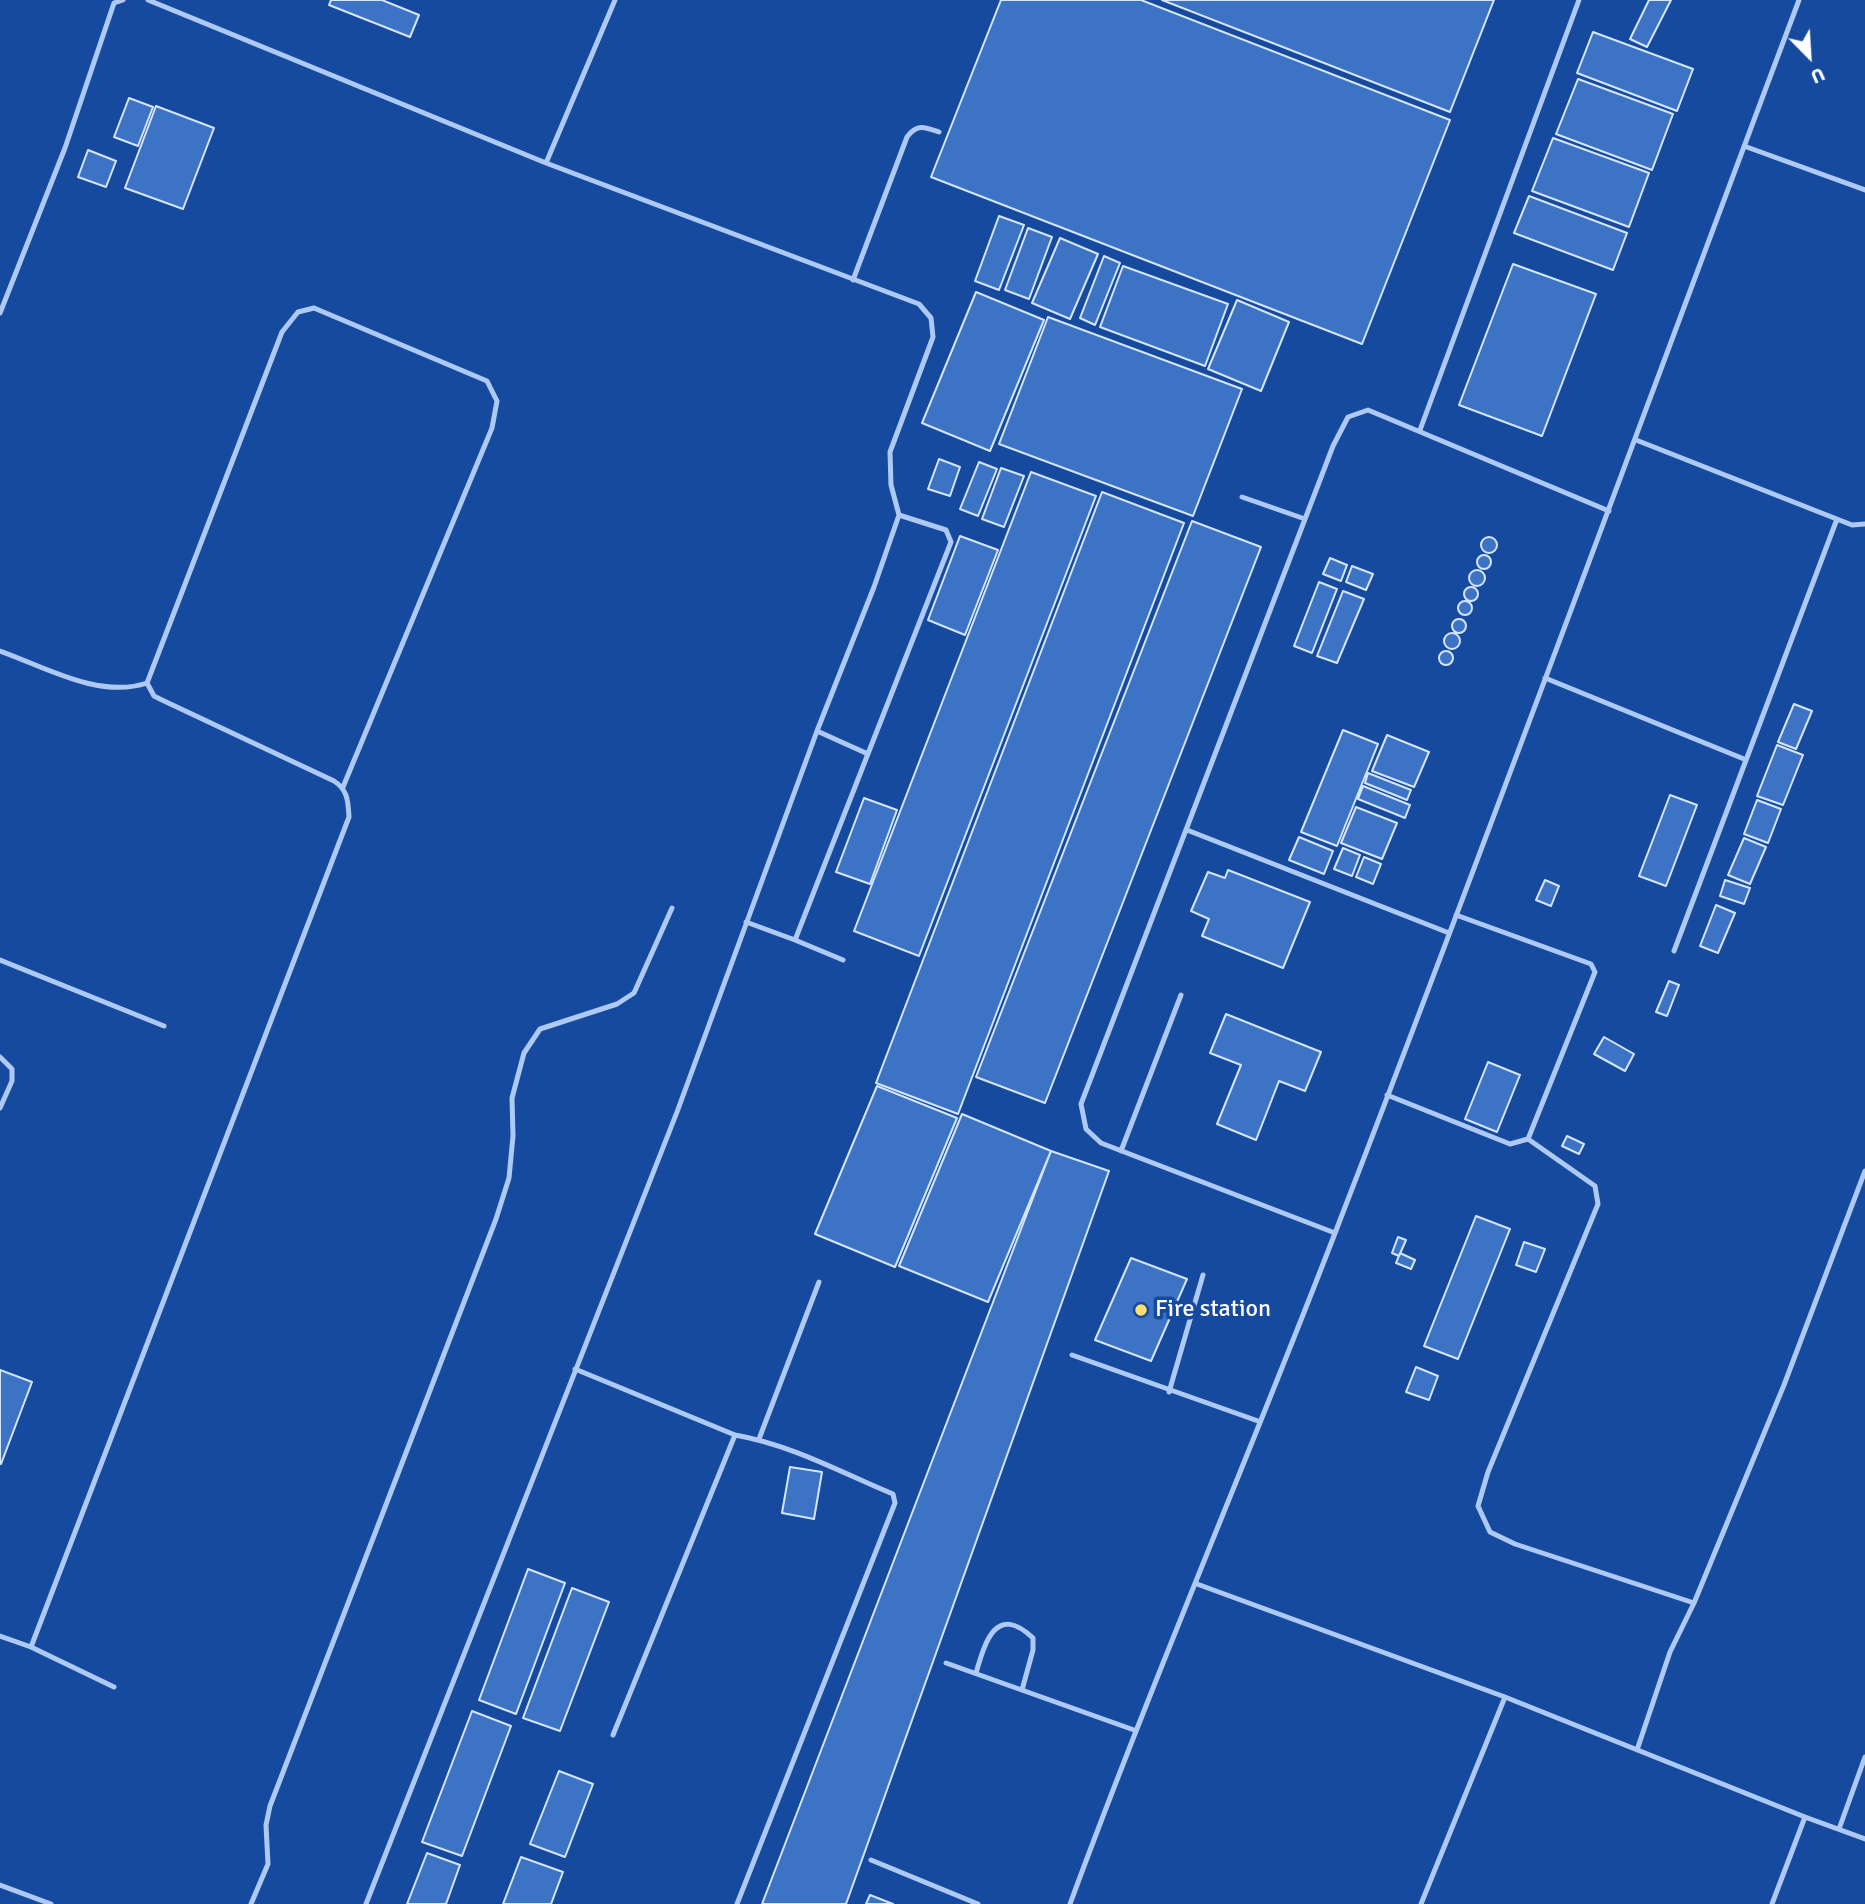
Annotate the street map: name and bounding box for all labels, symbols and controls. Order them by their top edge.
north arrow [1774,21,1844,91]
text: U [1807,62,1828,89]
place label: Fire station [1155,1296,1271,1324]
marker: Fire station [1133,1302,1149,1318]

